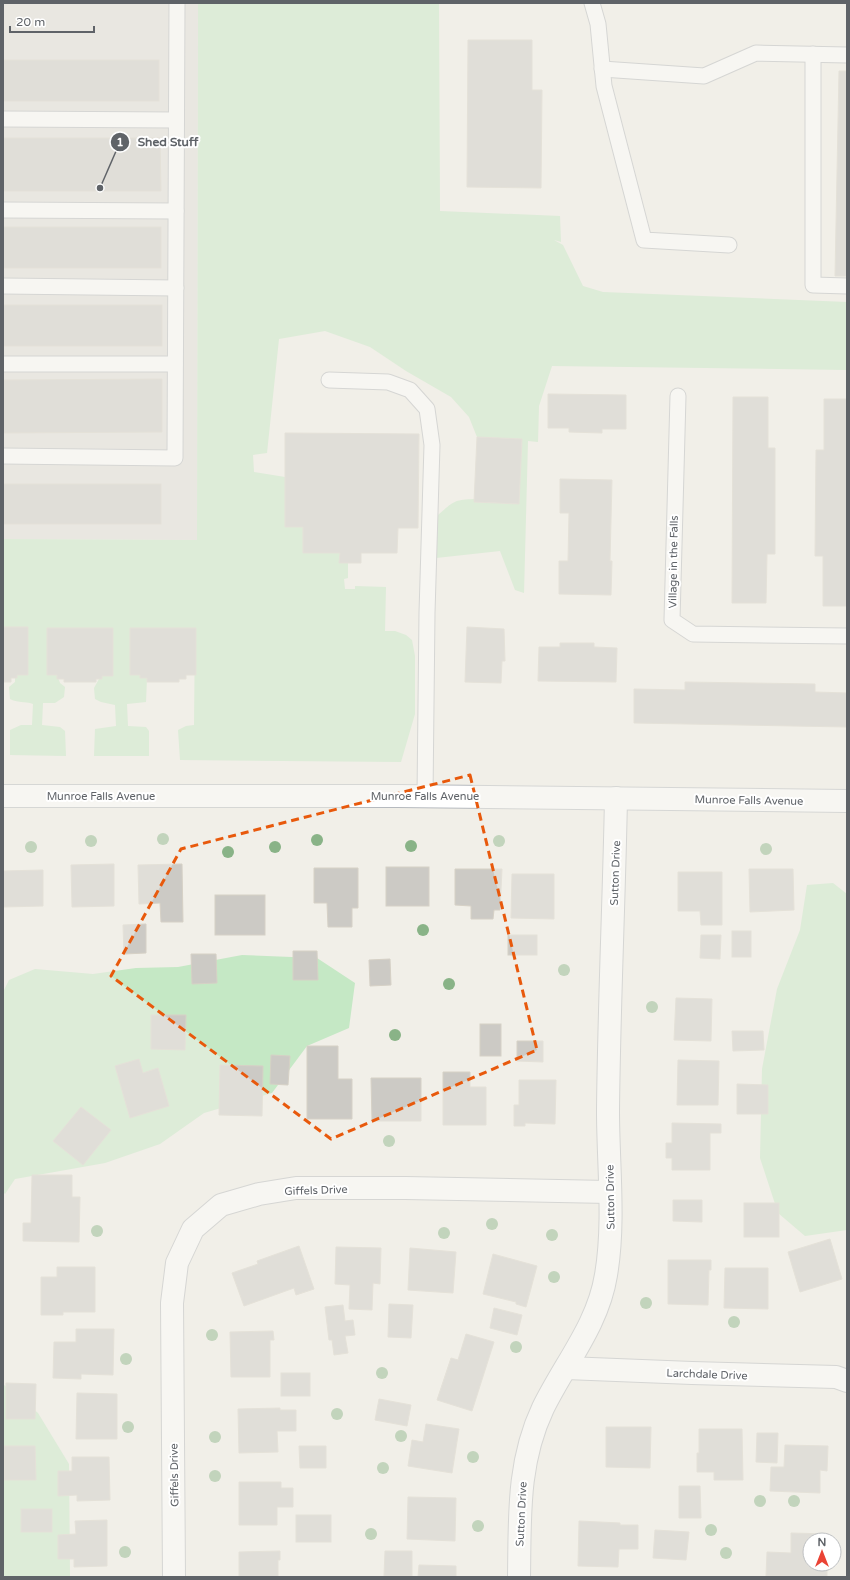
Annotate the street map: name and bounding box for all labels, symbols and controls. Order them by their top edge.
scale bar [10,8,94,34]
text: 20 m [16,15,45,29]
callout: Shed Stuff [110,130,206,154]
text: 1 [116,135,124,149]
text: Shed Stuff [138,135,199,149]
street label: Village in the Falls [666,515,681,609]
street label: Munroe Falls Avenue [47,790,155,803]
street label: Munroe Falls Avenue [371,790,479,803]
street label: Munroe Falls Avenue [695,793,803,808]
street label: Sutton Drive [608,840,623,906]
street label: Sutton Drive [603,1164,618,1230]
street label: Giffels Drive [284,1183,348,1198]
street label: Larchdale Drive [666,1367,748,1382]
street label: Giffels Drive [167,1443,182,1507]
street label: Sutton Drive [513,1481,530,1547]
north arrow [802,1532,842,1572]
text: N [818,1536,826,1549]

